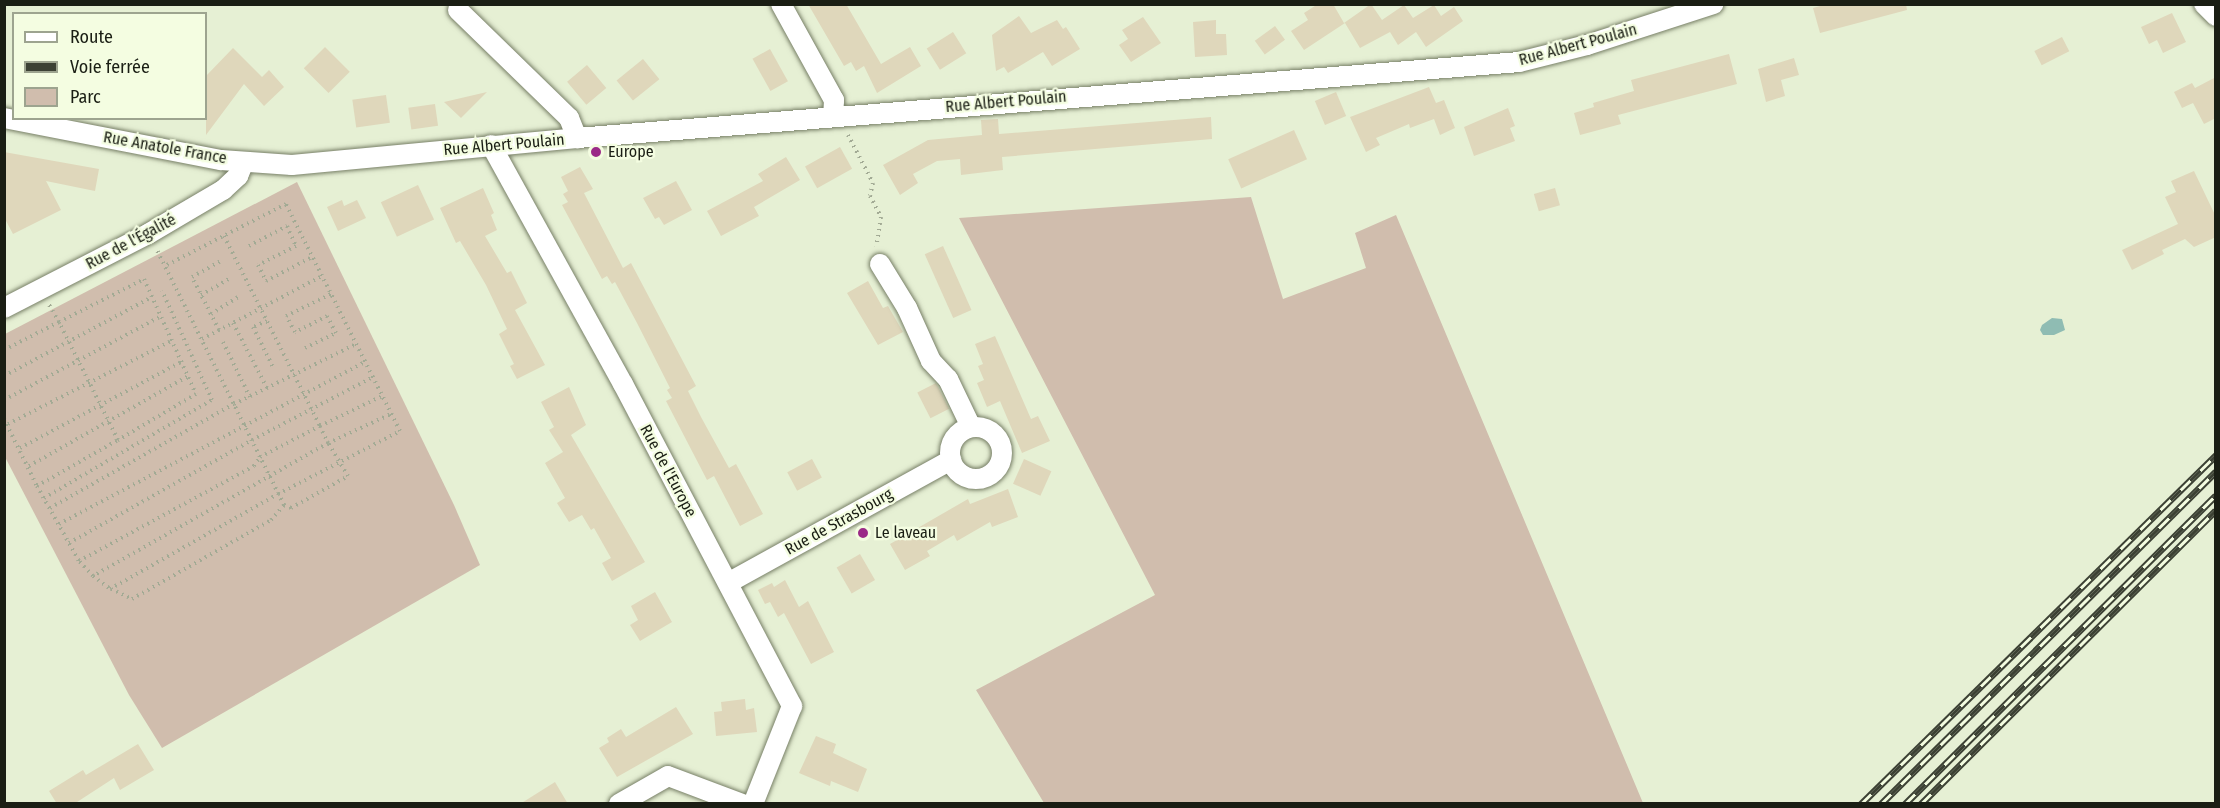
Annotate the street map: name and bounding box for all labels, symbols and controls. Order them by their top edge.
legend [12,12,207,120]
street label: Rue Albert Poulain [1517,20,1639,70]
text: Route [70,26,113,48]
text: Voie ferrée [70,56,150,78]
text: Parc [70,86,101,108]
street label: Rue Albert Poulain [945,87,1067,117]
street label: Rue Anatole France [102,128,228,168]
street label: Rue Albert Poulain [443,130,565,160]
place label: Europe [608,142,654,162]
marker: Europe [589,145,603,159]
street label: Rue de l'Égalité [83,210,179,274]
street label: Rue de l'Europe [636,422,700,520]
street label: Rue de Strasbourg [782,485,896,559]
place label: Le laveau [875,523,936,543]
marker: Le laveau [856,526,870,540]

